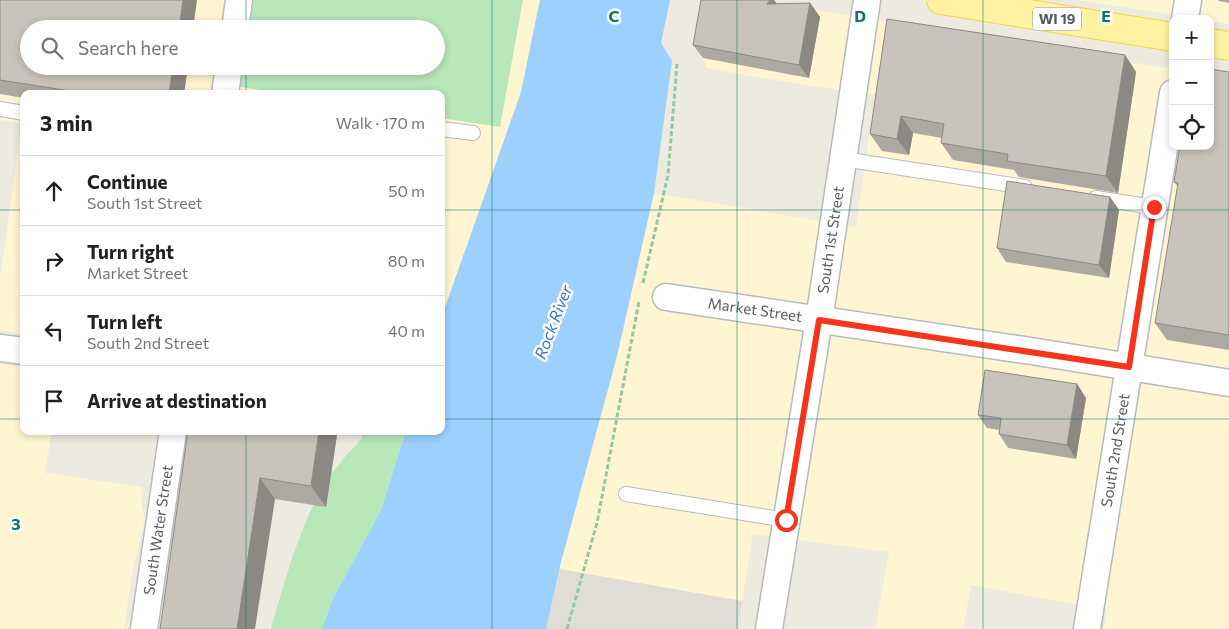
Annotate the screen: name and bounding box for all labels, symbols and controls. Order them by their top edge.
text: C [609,6,620,25]
text: D [854,6,866,25]
text: E [1101,6,1111,25]
road number: WI 19 [1033,8,1081,30]
map controls [1169,15,1214,150]
button: + [1169,15,1214,60]
search box [20,20,445,75]
icon: search [38,34,66,62]
text: Search here [78,36,178,59]
button: − [1169,60,1214,105]
button: locate [1169,105,1214,150]
text: 3 min [40,110,93,135]
text: Walk · 170 m [336,113,425,132]
text: Continue [87,170,167,193]
icon: ahead [40,177,68,205]
text: 50 m [388,181,425,200]
street label: South 1st Street [813,185,847,295]
text: South 1st Street [87,193,203,212]
route end [1143,196,1166,219]
text: Turn right [87,240,174,263]
icon: right [40,247,68,275]
text: 80 m [388,251,425,270]
text: Market Street [87,263,188,282]
water label: Rock River [530,282,575,361]
street label: Market Street [707,293,804,325]
text: Turn left [87,310,162,333]
icon: left [40,317,68,345]
text: 40 m [388,321,425,340]
text: South 2nd Street [87,333,209,352]
icon: arrive [40,387,68,415]
text: Arrive at destination [87,389,267,412]
street label: South 2nd Street [1097,392,1133,508]
street label: South Water Street [139,464,176,596]
route start [775,509,798,532]
text: 3 [11,514,21,533]

